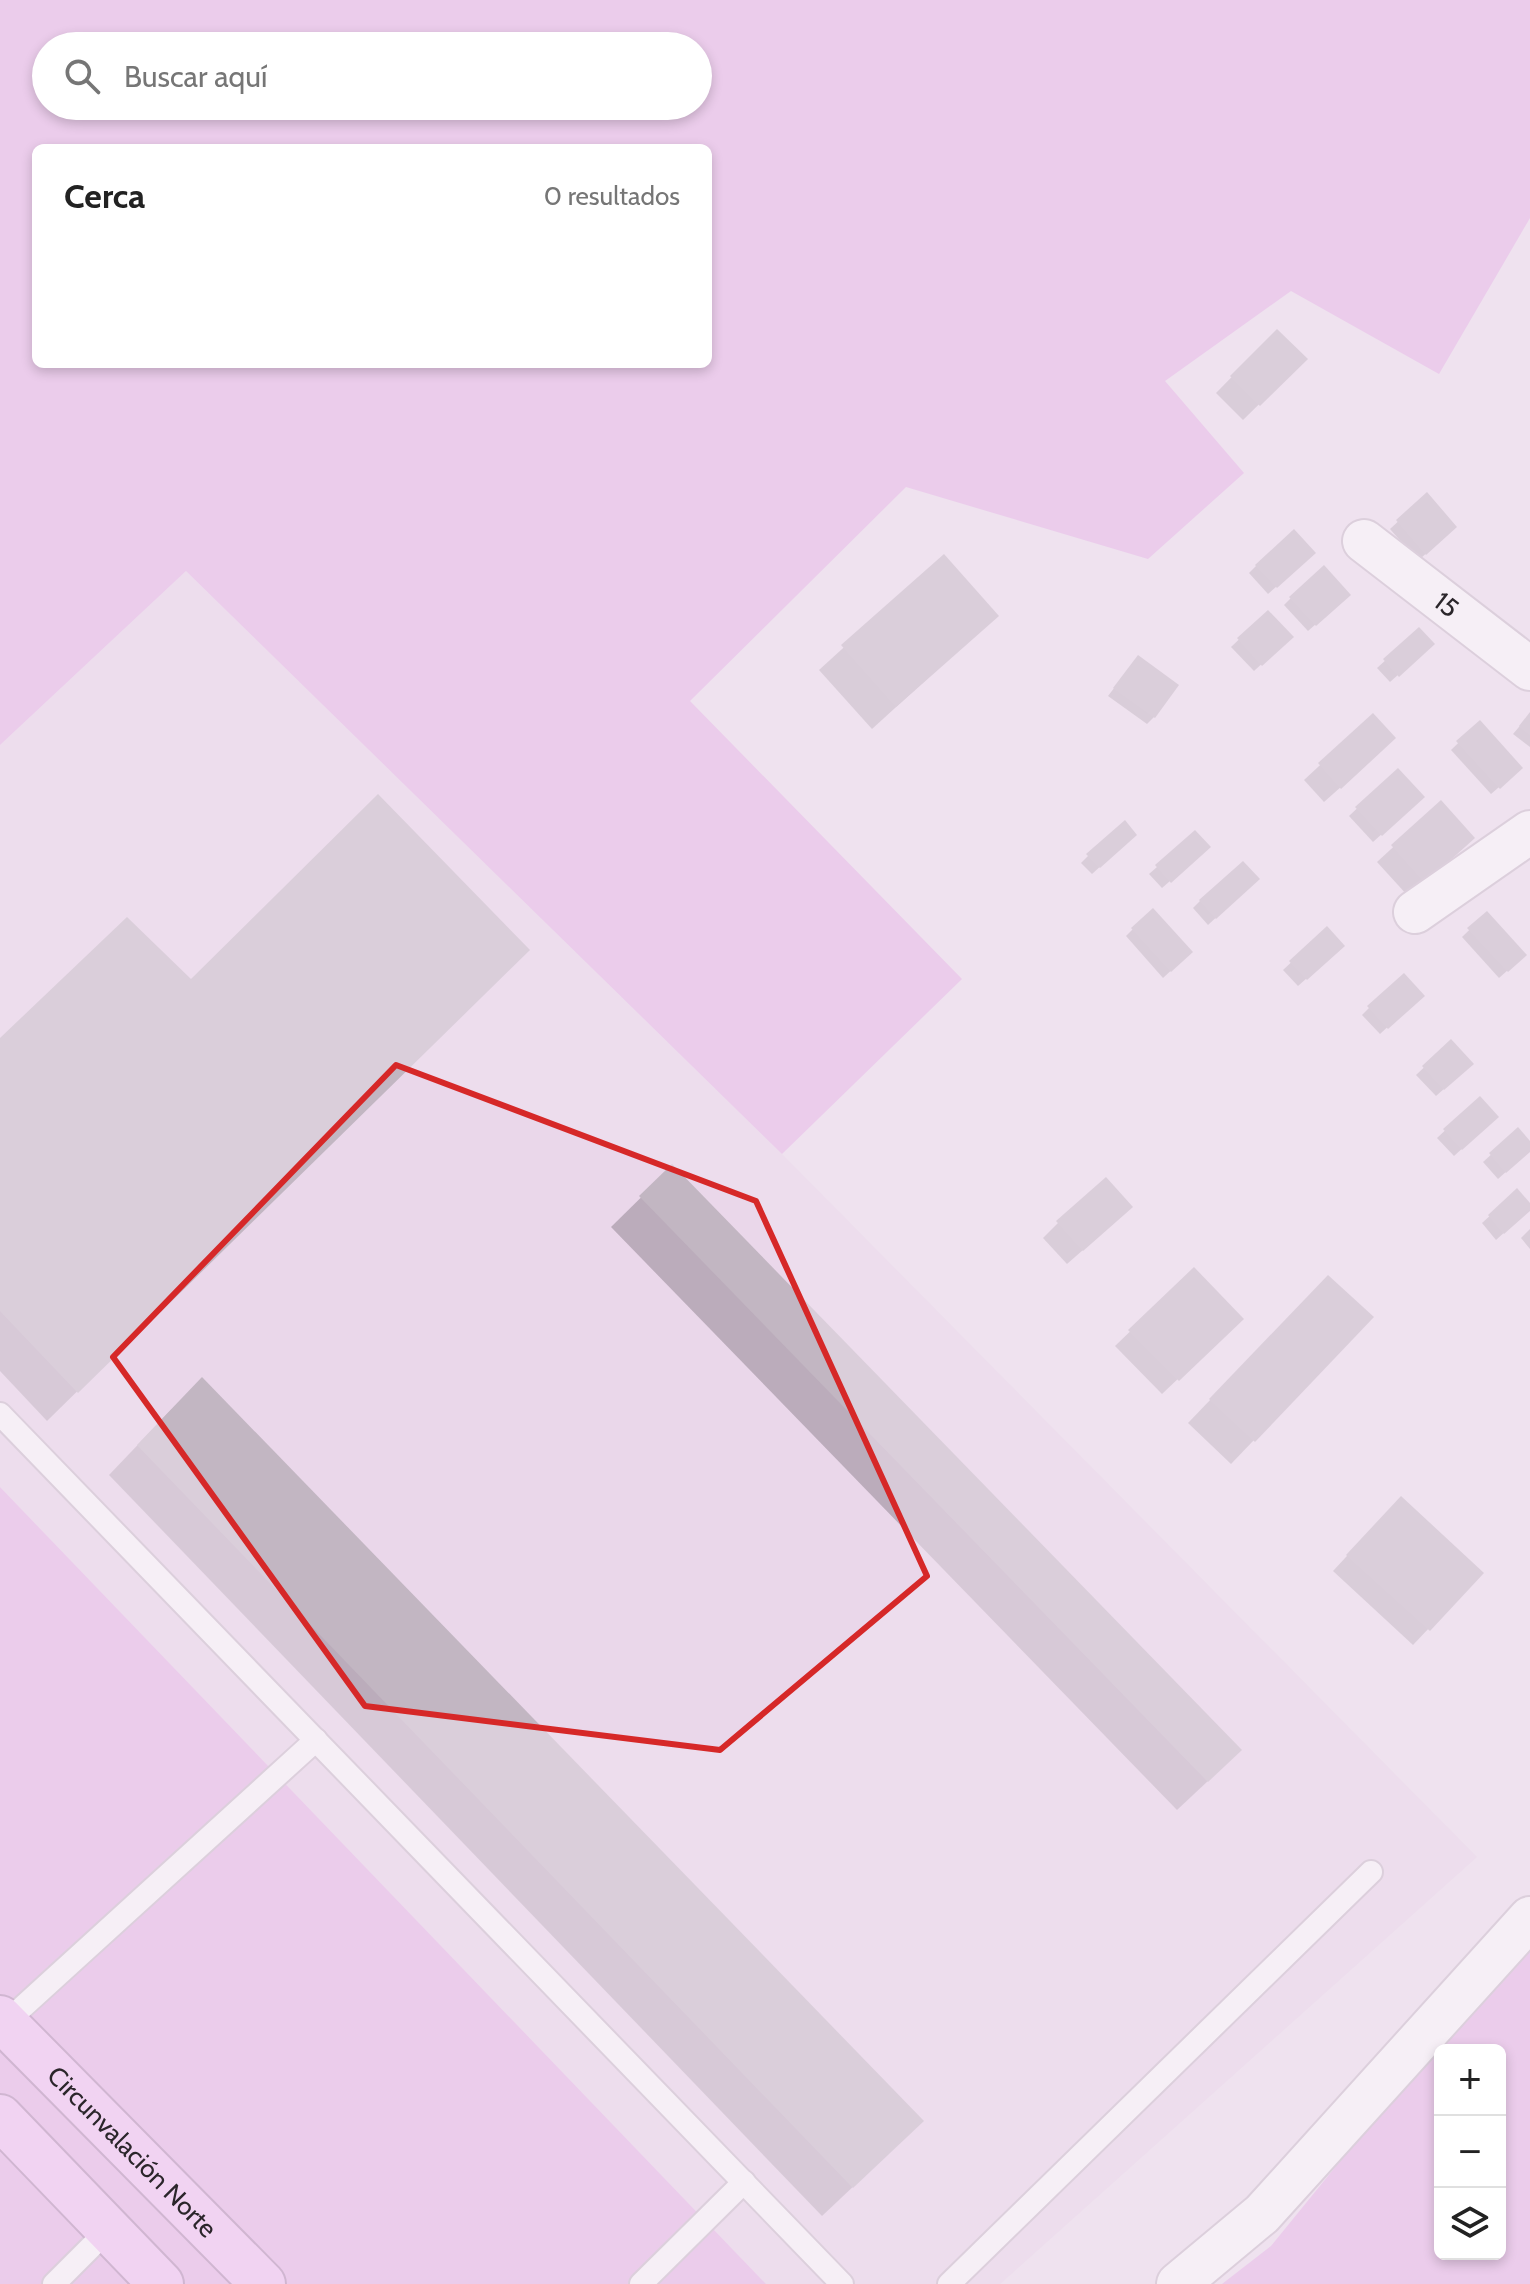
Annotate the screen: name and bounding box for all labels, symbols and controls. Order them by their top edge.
search box [32,32,712,120]
icon: search [60,54,104,98]
text: Buscar aquí [124,58,267,95]
text: Cerca [64,175,145,217]
text: 0 resultados [544,180,680,212]
street label: 15 [1428,585,1465,624]
map controls [1434,2044,1506,2260]
button: + [1434,2044,1506,2116]
street label: Circunvalación Norte [41,2059,224,2244]
button: − [1434,2116,1506,2188]
button: layers [1434,2188,1506,2260]

